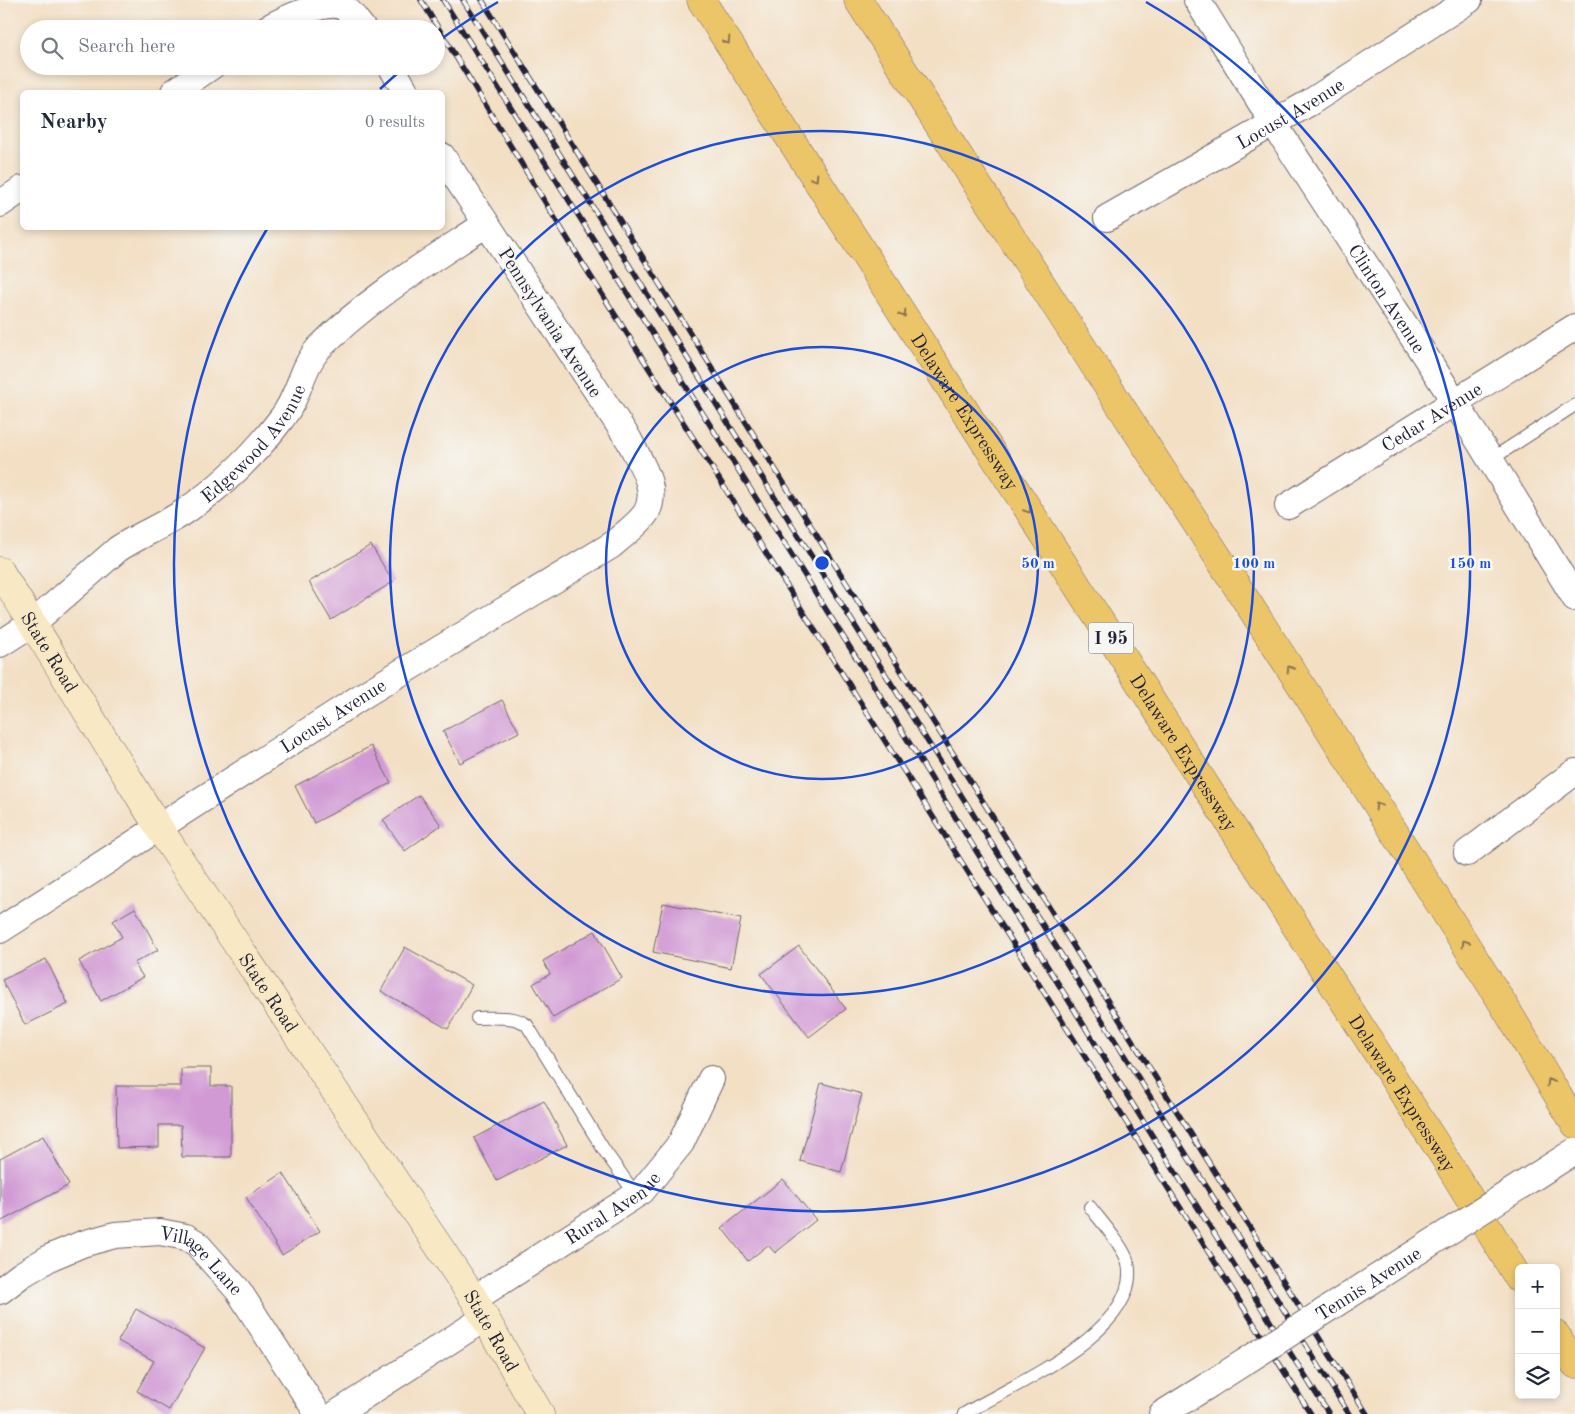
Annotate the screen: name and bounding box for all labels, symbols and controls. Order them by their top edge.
search box [20,20,445,75]
icon: search [38,34,66,62]
one-way arrow [721,35,730,45]
text: Search here [78,38,175,57]
street label: Locust Avenue [1234,76,1348,154]
text: Nearby [40,112,108,133]
text: 0 results [365,115,425,131]
one-way arrow [809,172,818,181]
street label: Clinton Avenue [1343,242,1428,357]
street label: Pennsylvania Avenue [494,245,604,401]
one-way arrow [896,309,906,318]
street label: Delaware Expressway [906,331,1020,495]
street label: Cedar Avenue [1379,380,1486,457]
street label: Edgewood Avenue [199,382,310,508]
one-way arrow [1022,505,1032,514]
centre of rings [813,554,831,572]
text: 50 m [1021,557,1055,572]
text: 100 m [1233,557,1275,572]
text: 150 m [1449,557,1491,572]
street label: State Road [16,609,80,697]
road number: I 95 [1088,622,1134,654]
one-way arrow [1287,666,1296,675]
street label: Delaware Expressway [1125,672,1239,835]
street label: Locust Avenue [278,677,390,758]
one-way arrow [1375,803,1384,812]
one-way arrow [1462,940,1471,949]
street label: State Road [234,951,300,1037]
street label: Delaware Expressway [1344,1013,1458,1176]
one-way arrow [1547,1078,1557,1087]
street label: Rural Avenue [563,1169,665,1250]
street label: Village Lane [157,1225,245,1300]
street label: Tennis Avenue [1313,1245,1425,1326]
map controls [1515,1264,1560,1399]
button: + [1515,1264,1560,1309]
street label: State Road [459,1287,521,1376]
button: − [1515,1309,1560,1354]
button: layers [1515,1354,1560,1399]

